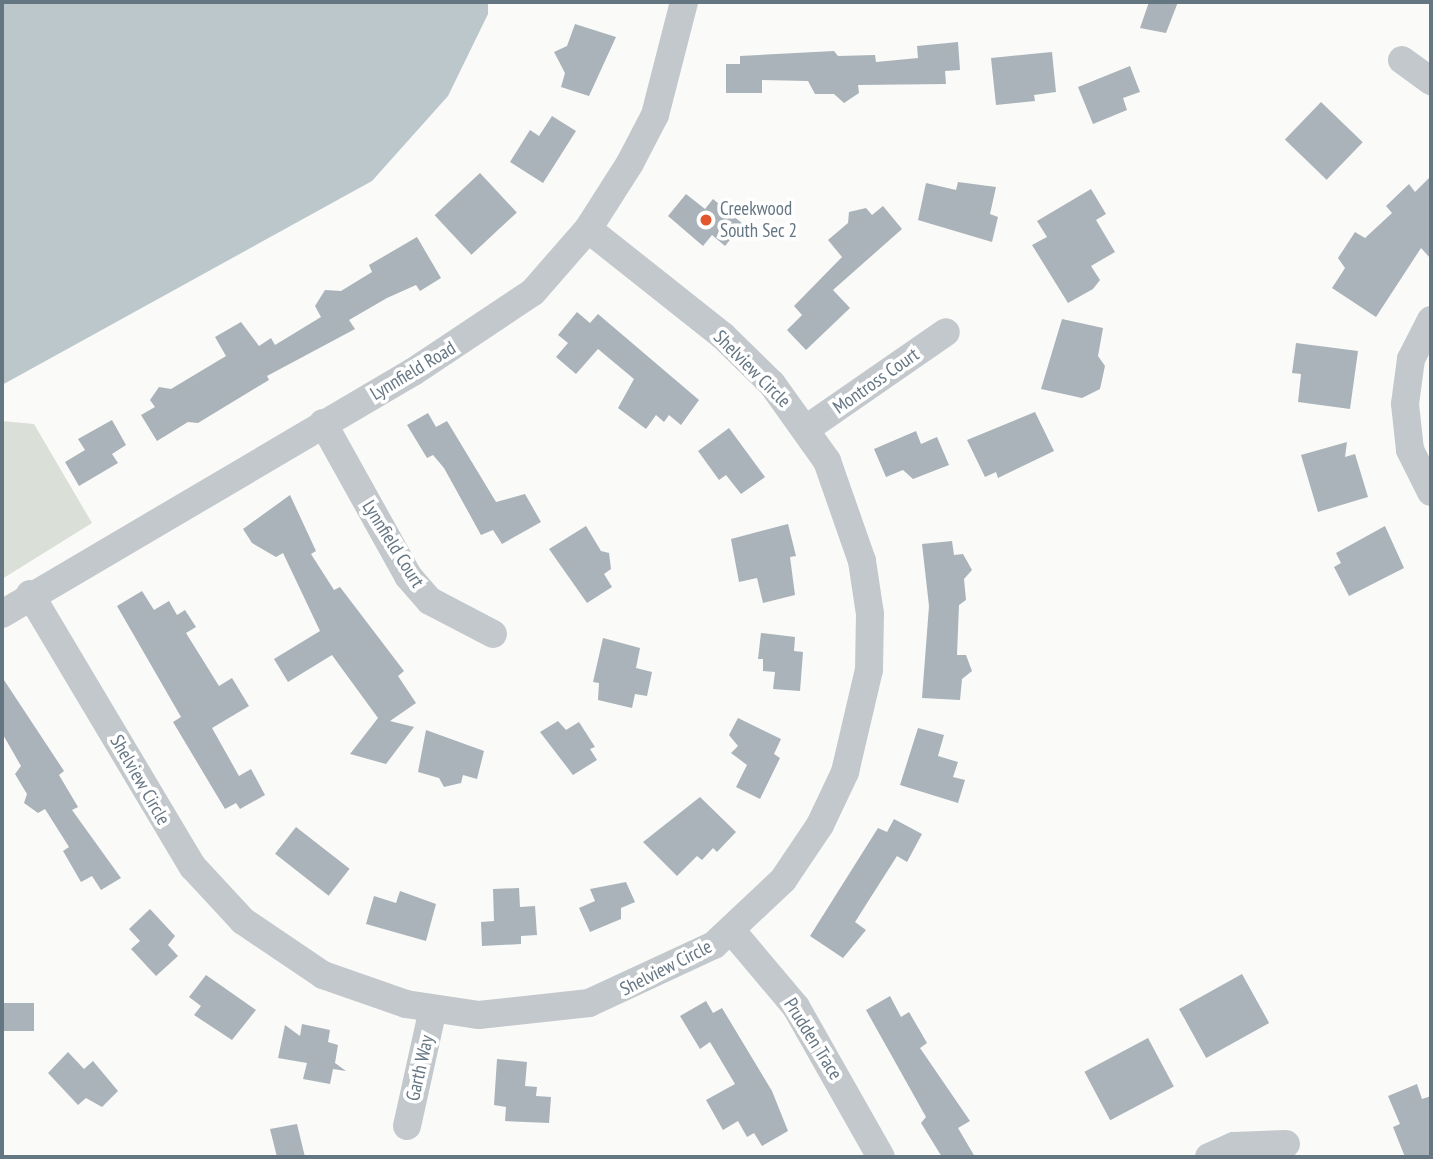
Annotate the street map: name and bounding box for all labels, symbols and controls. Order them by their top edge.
place label: Creekwood South Sec 2 [720,198,797,242]
marker: Creekwood South Sec 2 [698,212,714,228]
street label: Shelview Circle [708,325,796,413]
street label: Lynnfield Road [366,337,460,405]
street label: Montross Court [829,343,923,419]
street label: Lynnfield Court [357,496,429,592]
street label: Shelview Circle [105,731,175,829]
street label: Shelview Circle [616,935,716,1001]
street label: Prudden Trace [779,994,847,1084]
street label: Garth Way [401,1033,439,1103]

